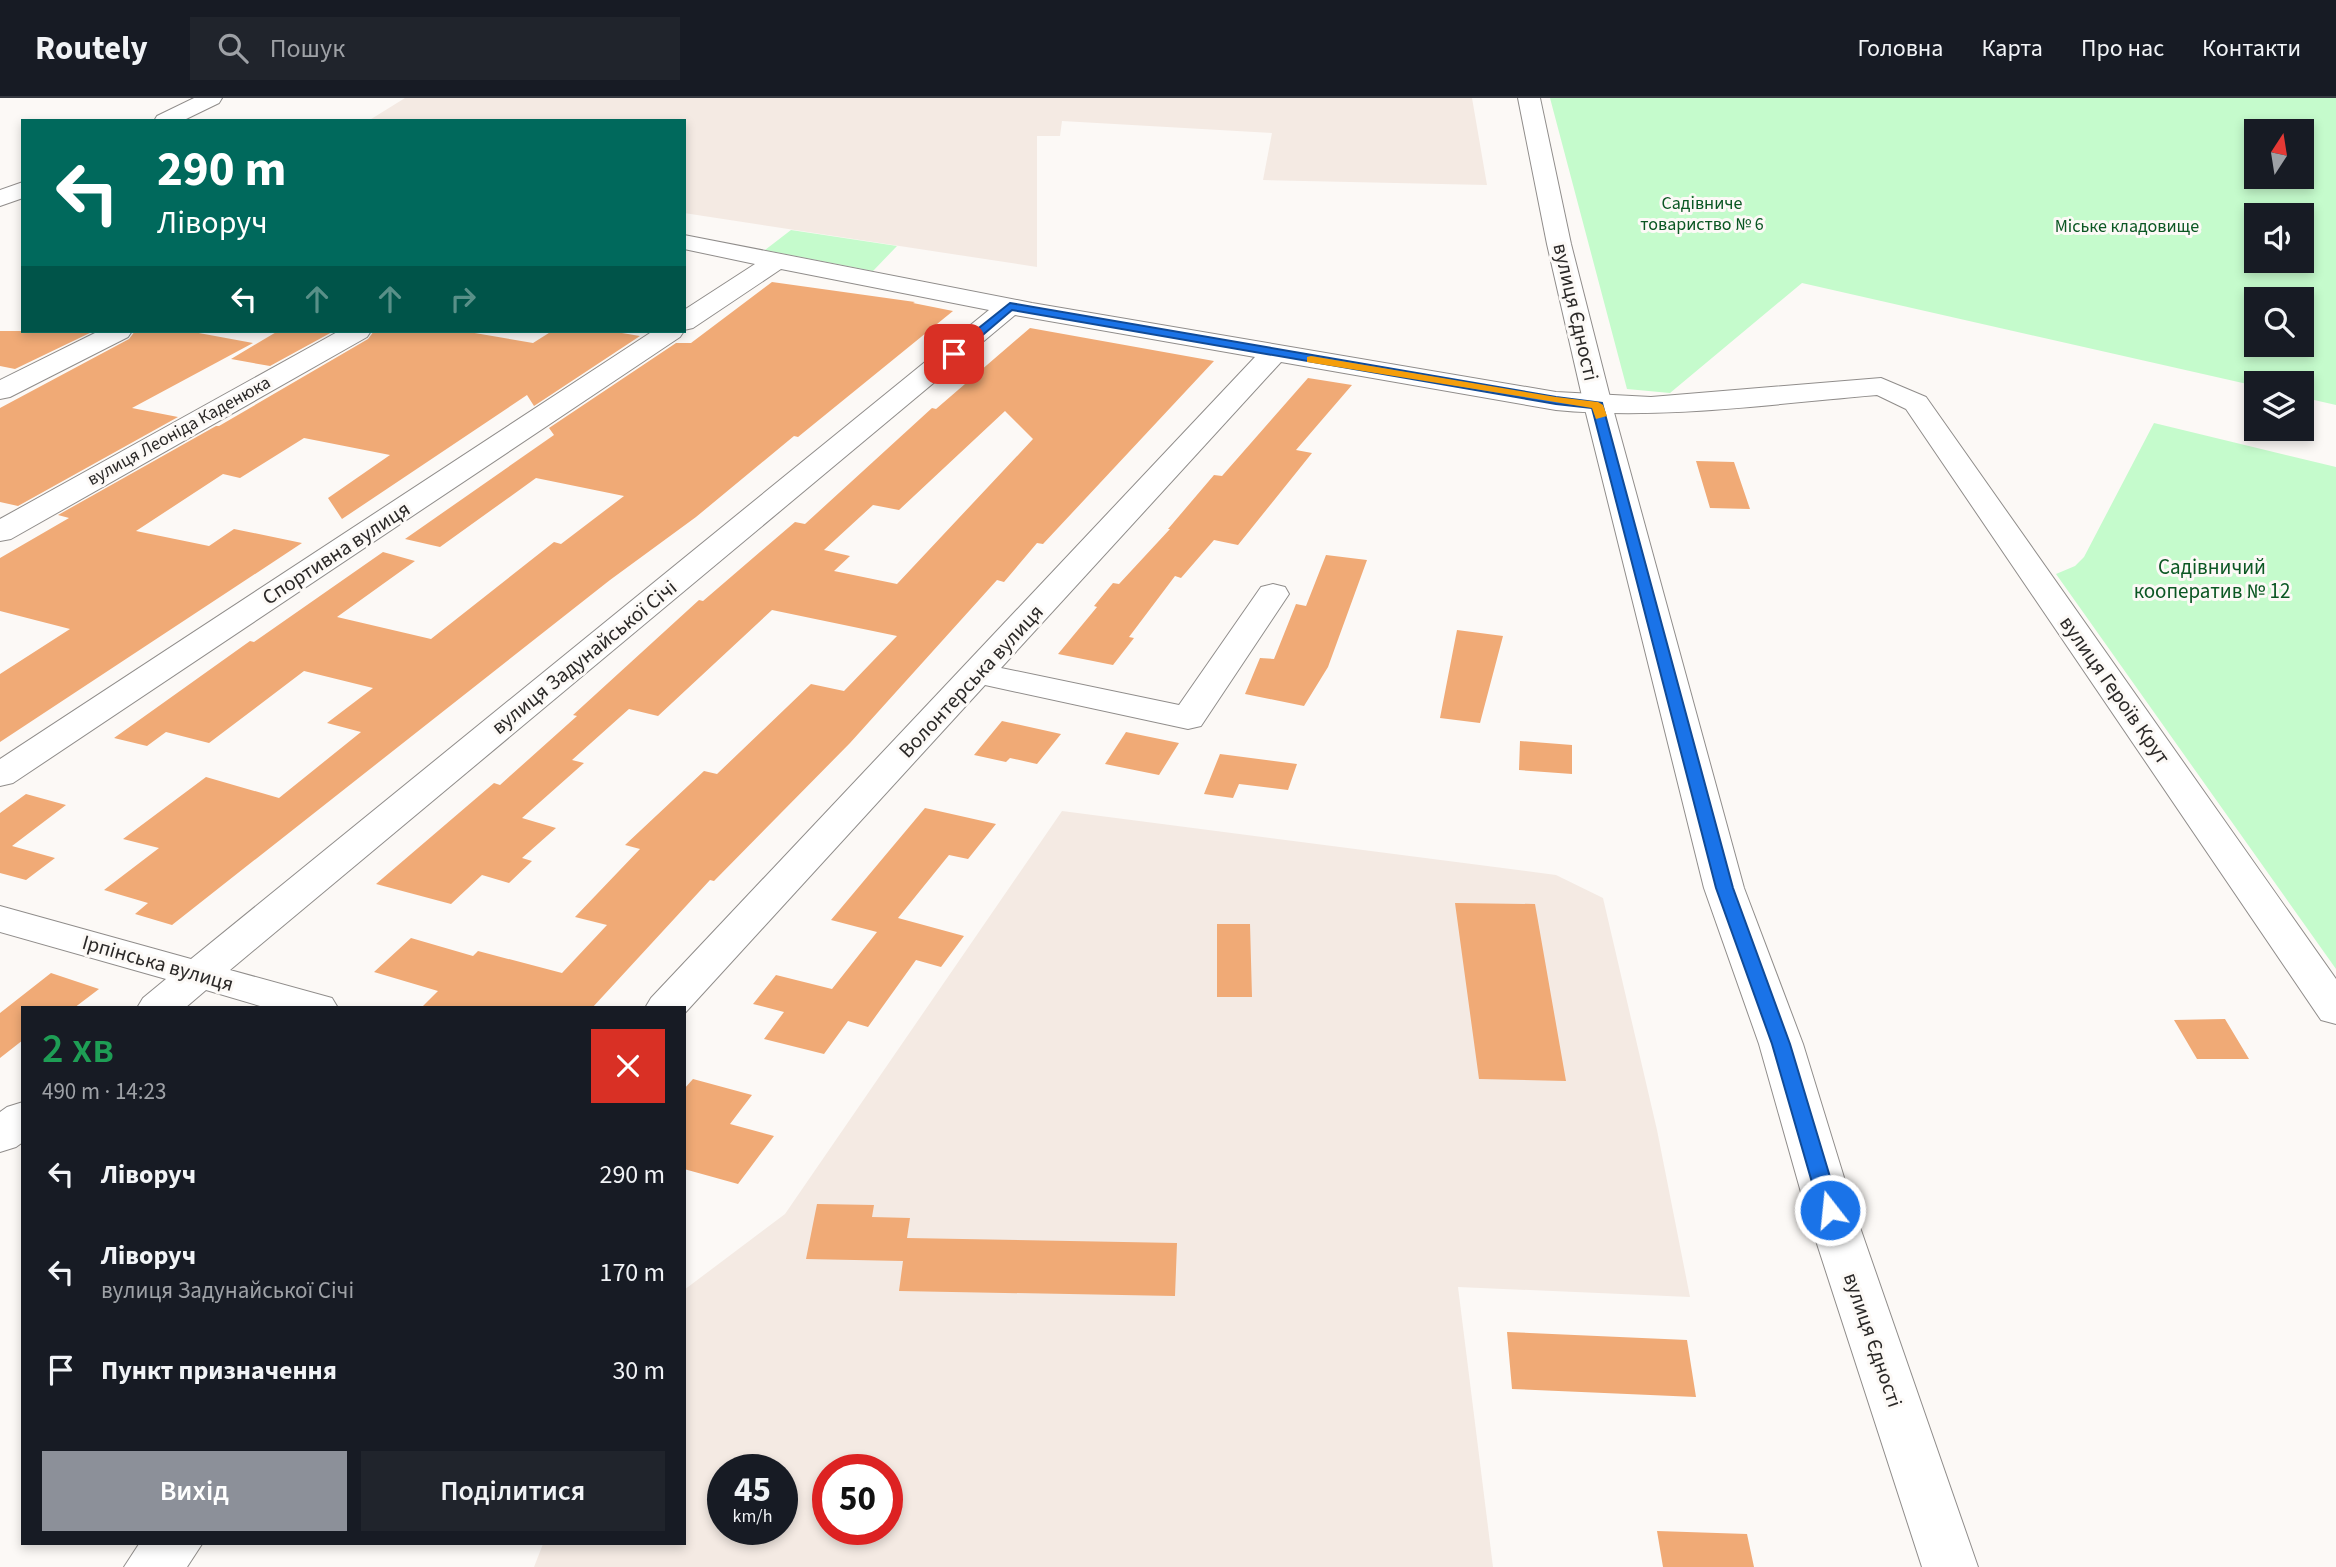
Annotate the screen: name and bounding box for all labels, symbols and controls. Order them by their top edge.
search box [190,17,680,80]
text: Routely [35,25,148,72]
icon: search [214,29,252,67]
text: Пошук [270,30,345,67]
text: Головна [1857,31,1943,66]
text: Карта [1981,31,2043,66]
text: Про нас [2081,31,2164,66]
text: Контакти [2202,31,2301,66]
north arrow [2244,119,2314,189]
map controls [2244,119,2314,441]
text: 290 m [157,135,286,205]
icon: left [42,147,133,238]
park label: Садівниче товариство № 6 [1640,191,1764,237]
text: Ліворуч [157,200,268,246]
button: sound [2244,203,2314,273]
park label: Міське кладовище [2055,214,2199,239]
street label: вулиця Єдності [1546,240,1606,384]
icon: left [225,280,263,318]
icon: ahead [298,280,336,318]
icon: ahead [371,280,409,318]
icon: right [444,280,482,318]
button: search [2244,287,2314,357]
pin [924,324,984,384]
icon: arrive [935,335,973,373]
street label: вулиця Леоніда Каденюка [83,370,275,492]
button: layers [2244,371,2314,441]
street label: Спортивна вулиця [256,494,416,612]
park label: Садівничий кооператив № 12 [2134,552,2290,606]
street label: вулиця Задунайської Січі [485,573,683,741]
street label: Волонтерська вулиця [892,598,1050,764]
street label: вулиця Героїв Крут [2053,610,2178,771]
street label: Ірпінська вулиця [79,927,237,999]
text: 2 хв [42,1019,114,1079]
button: close [591,1029,665,1103]
text: 490 m · 14:23 [42,1075,166,1108]
icon: left [42,1155,80,1193]
text: Ліворуч [101,1156,196,1193]
text: 290 m [599,1156,665,1193]
position arrow [1793,1173,1867,1247]
text: Ліворуч [101,1237,196,1274]
icon: left [42,1253,80,1291]
text: 170 m [599,1254,665,1291]
street label: вулиця Єдності [1836,1269,1910,1411]
text: вулиця Задунайської Січі [101,1274,354,1307]
icon: arrive [42,1351,80,1389]
text: Пункт призначення [101,1352,337,1389]
text: 30 m [612,1352,665,1389]
button: Вихід [42,1451,347,1531]
button: Поділитися [361,1451,665,1531]
speed limit sign: 50 [812,1454,903,1545]
text: 45 [734,1465,771,1515]
text: km/h [733,1504,772,1529]

